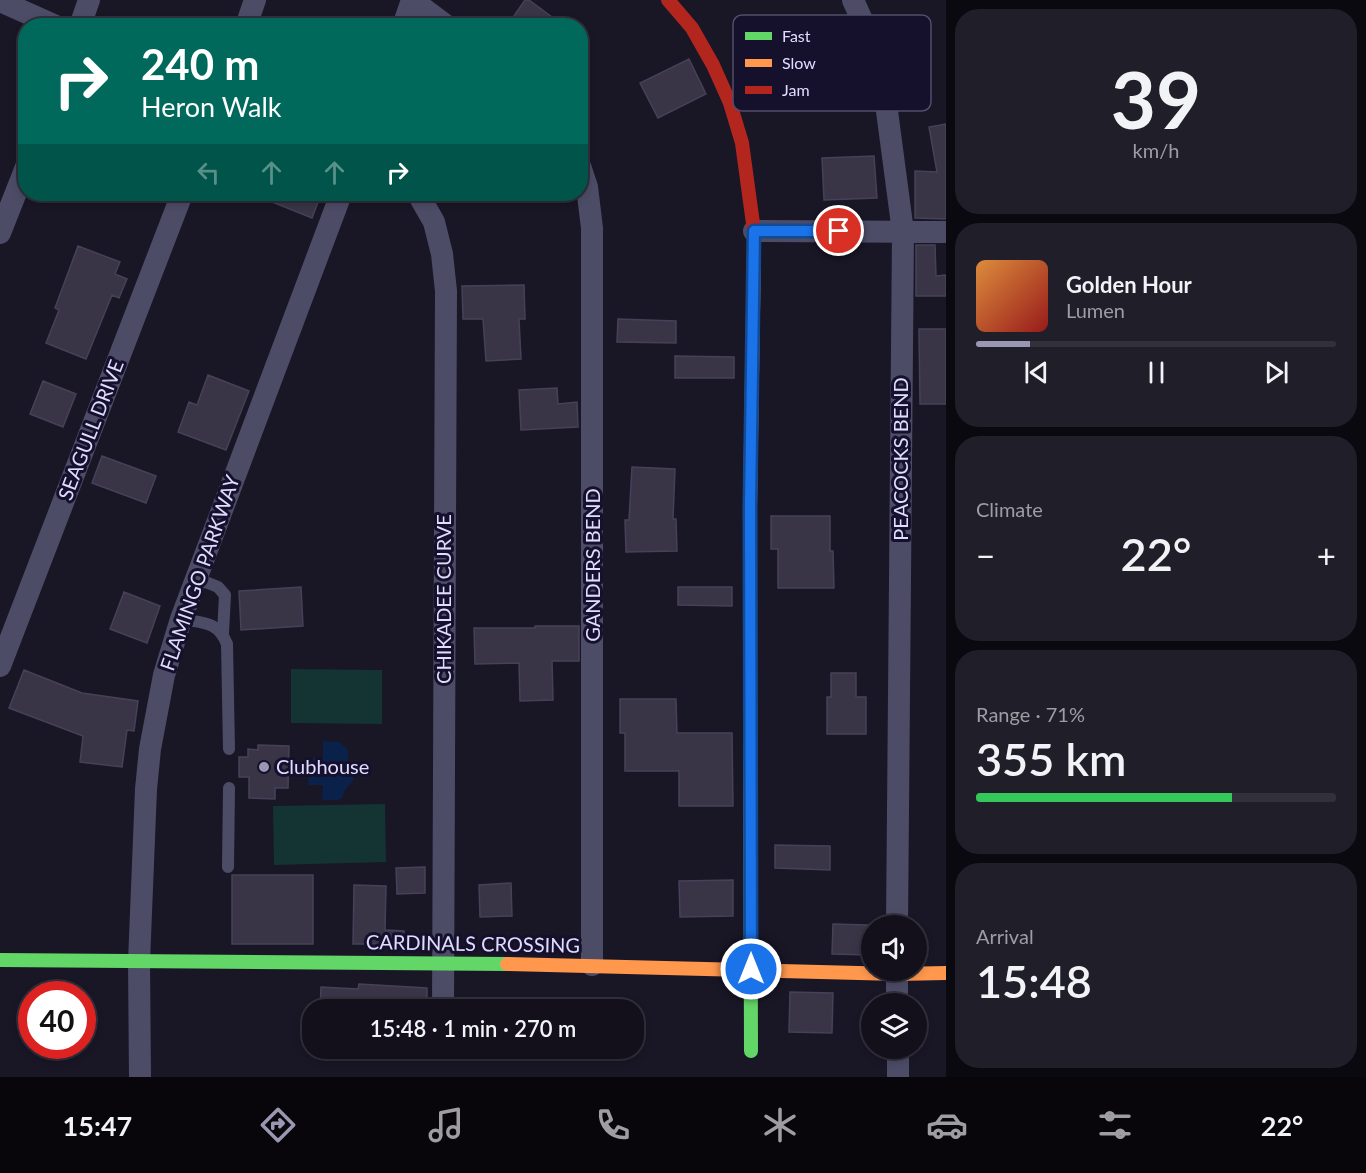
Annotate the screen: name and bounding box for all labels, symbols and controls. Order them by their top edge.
legend [733,15,931,111]
text: Fast [782,26,811,45]
text: 240 m [141,39,259,89]
icon: right [42,42,120,120]
text: 39 [1111,52,1201,146]
text: Slow [782,53,816,72]
text: Jam [782,80,810,99]
text: Heron Walk [141,90,282,123]
text: km/h [1133,138,1179,162]
icon: left [192,156,225,189]
icon: ahead [255,156,288,189]
icon: ahead [318,156,351,189]
icon: right [381,156,414,189]
pin [813,205,864,256]
icon: arrive [822,214,855,247]
text: Golden Hour [1066,271,1192,298]
text: Lumen [1066,298,1125,322]
street label: SEAGULL DRIVE [52,356,128,503]
icon: previous [1020,356,1053,389]
icon: pause [1140,356,1173,389]
icon: next [1260,356,1293,389]
street label: PEACOCKS BEND [888,377,912,541]
street label: FLAMINGO PARKWAY [154,471,244,674]
street label: GANDERS BEND [580,488,604,642]
text: Climate [976,497,1043,521]
street label: CHIKADEE CURVE [431,514,455,684]
text: 22° [1121,527,1191,581]
text: − [976,535,995,575]
text: + [1317,535,1336,575]
text: Range · 71% [976,702,1085,726]
text: 355 km [976,732,1126,786]
place label: Clubhouse [276,754,369,778]
marker: Clubhouse [257,760,271,774]
map controls [861,915,927,1059]
button: sound [861,915,927,981]
text: Arrival [976,924,1034,948]
street label: CARDINALS CROSSING [366,929,580,957]
position arrow [719,937,783,1001]
text: 15:48 [976,954,1092,1008]
speed limit sign: 40 [18,981,96,1059]
button: layers [861,993,927,1059]
text: 15:48 · 1 min · 270 m [370,1015,576,1042]
icon: directions [257,1104,299,1146]
icon: music [425,1104,467,1146]
icon: phone [592,1104,634,1146]
icon: climate [759,1104,801,1146]
icon: car [926,1104,968,1146]
icon: filters [1094,1104,1136,1146]
text: 15:47 [63,1109,132,1142]
text: 22° [1261,1109,1303,1142]

